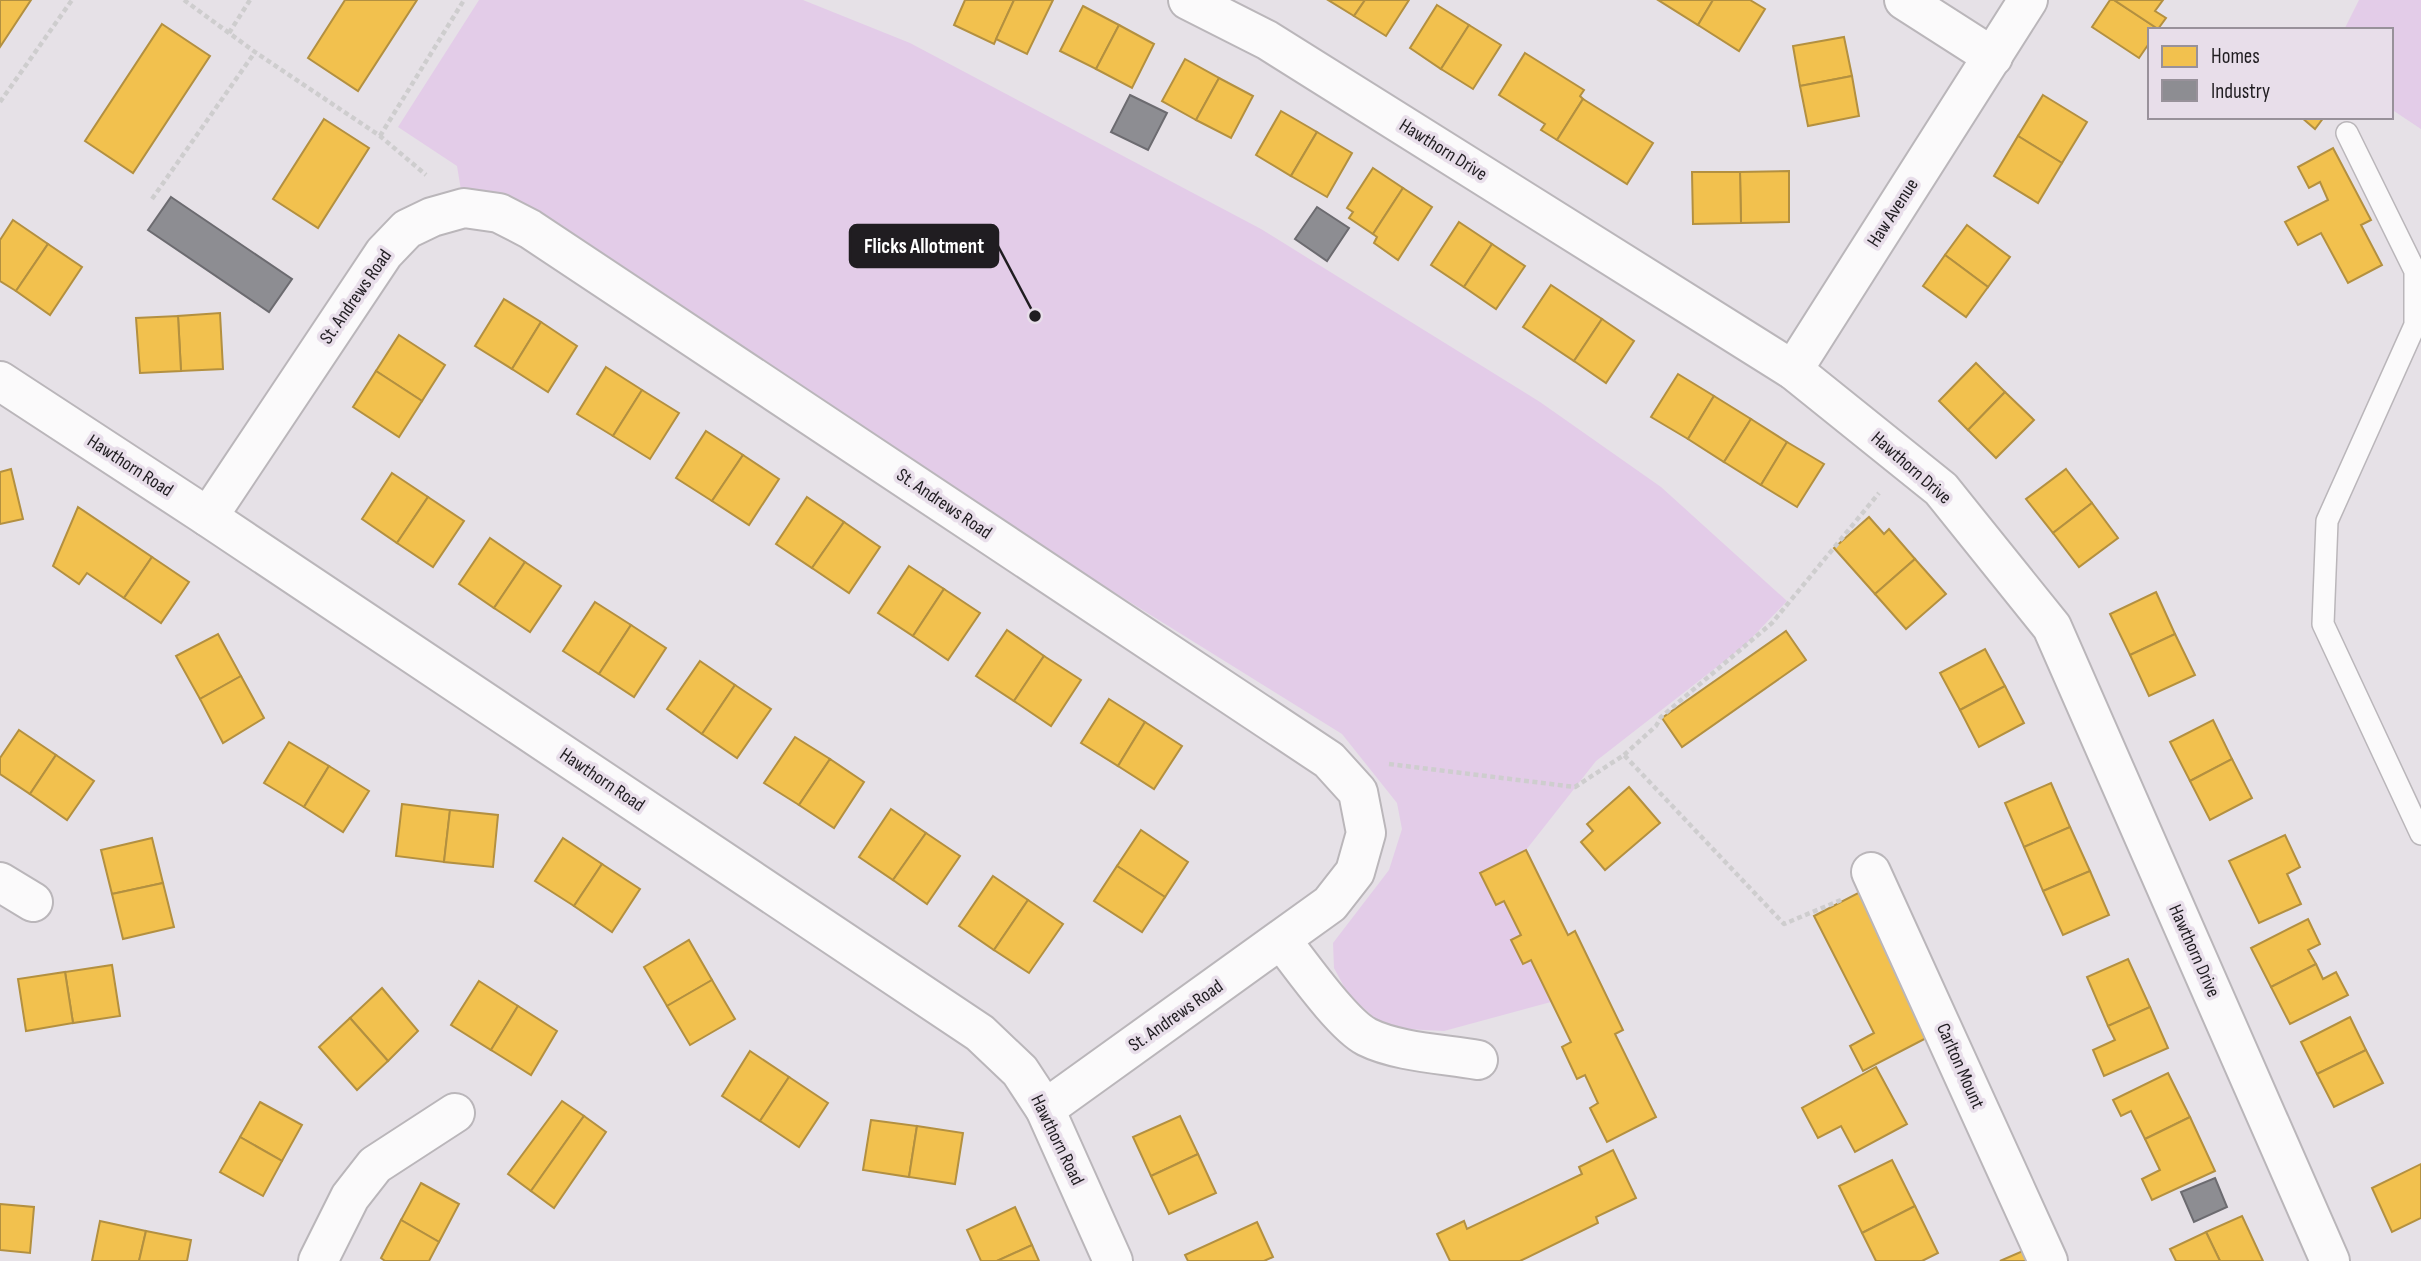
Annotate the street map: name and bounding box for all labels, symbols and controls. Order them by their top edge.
legend [2148,28,2393,119]
text: Homes [2211,44,2260,69]
text: Industry [2211,79,2270,104]
street label: Hawthorn Drive [1395,114,1491,186]
street label: Haw Avenue [1862,174,1924,252]
callout: Flicks Allotment [850,225,998,267]
text: Flicks Allotment [864,234,984,259]
street label: St. Andrews Road [315,245,397,349]
street label: Hawthorn Drive [1866,427,1956,509]
street label: Hawthorn Road [83,430,177,502]
street label: St. Andrews Road [892,464,996,544]
street label: Hawthorn Road [555,743,649,817]
street label: Hawthorn Drive [2163,901,2225,1001]
street label: St. Andrews Road [1124,975,1228,1057]
street label: Carlton Mount [1931,1020,1989,1112]
street label: Hawthorn Road [1025,1091,1089,1189]

